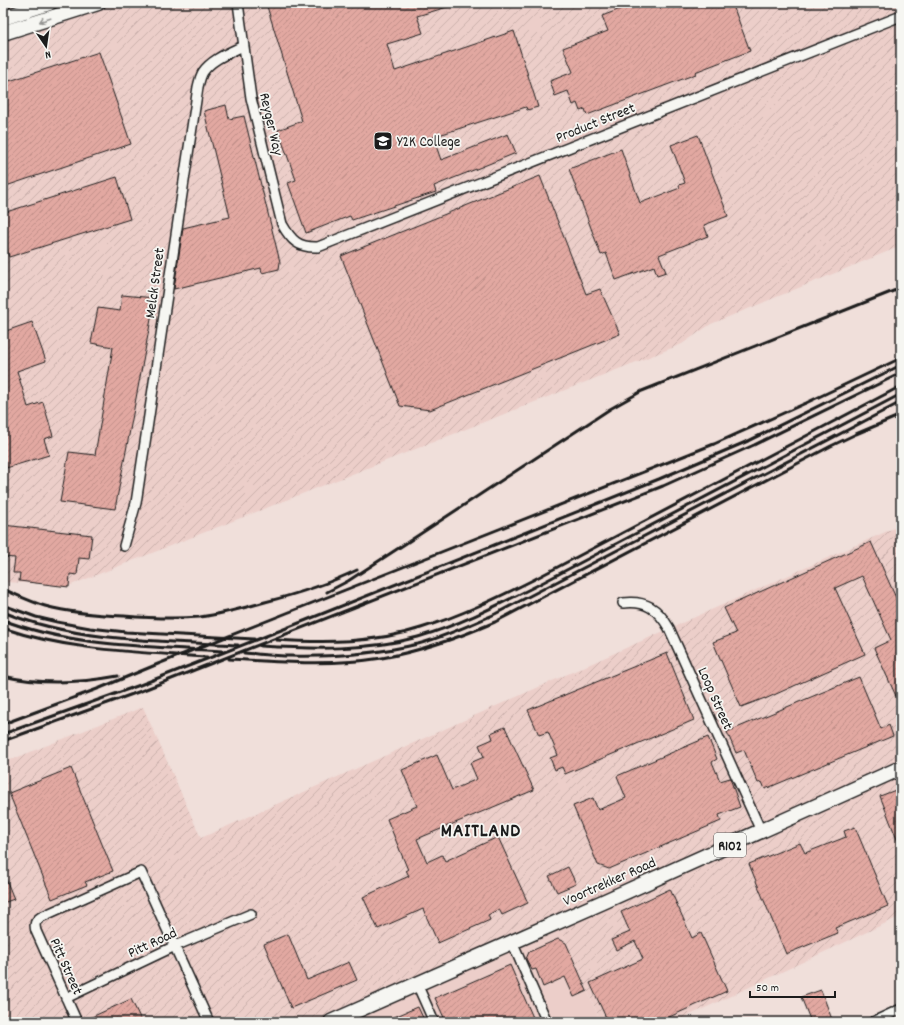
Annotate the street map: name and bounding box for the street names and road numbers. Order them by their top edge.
street label: Reyger Way [252,91,288,159]
street label: Product Street [553,98,639,150]
street label: Melck Street [140,246,172,320]
street label: Loop Street [691,664,738,734]
road number: R102 [714,833,746,857]
street label: Voortrekker Road [560,852,660,913]
street label: Pitt Road [125,923,181,965]
street label: Pitt Street [43,935,88,999]

